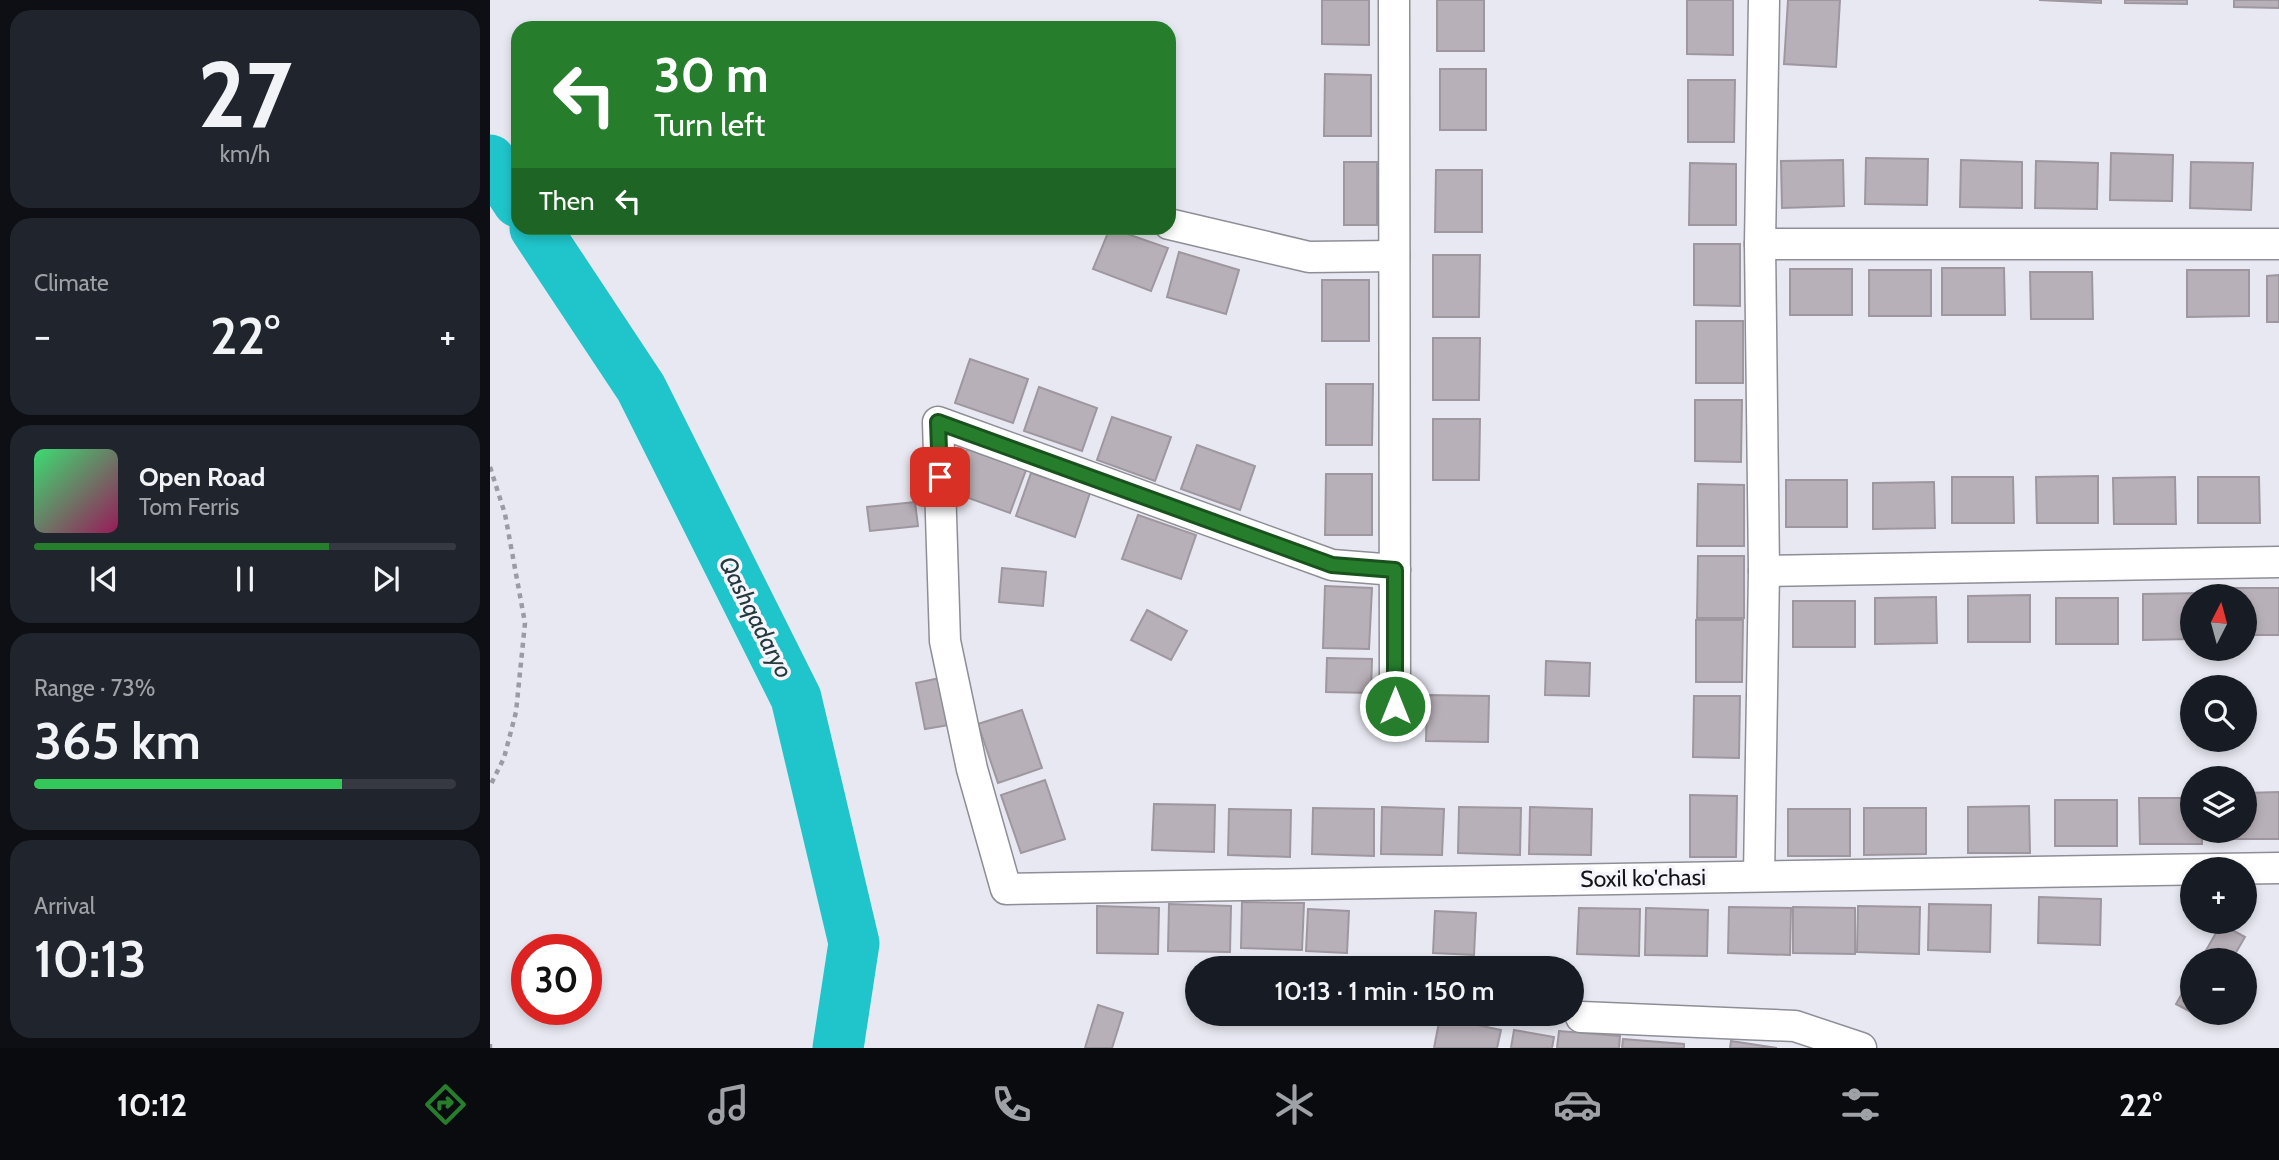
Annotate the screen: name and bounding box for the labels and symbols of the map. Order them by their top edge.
pin [910,447,970,507]
water label: Qashqadaryo [713,551,799,683]
north arrow [2180,584,2258,662]
position arrow [1358,669,1432,743]
street label: Soxil ko'chasi [1580,863,1706,893]
speed limit sign: 30 [511,934,602,1025]

